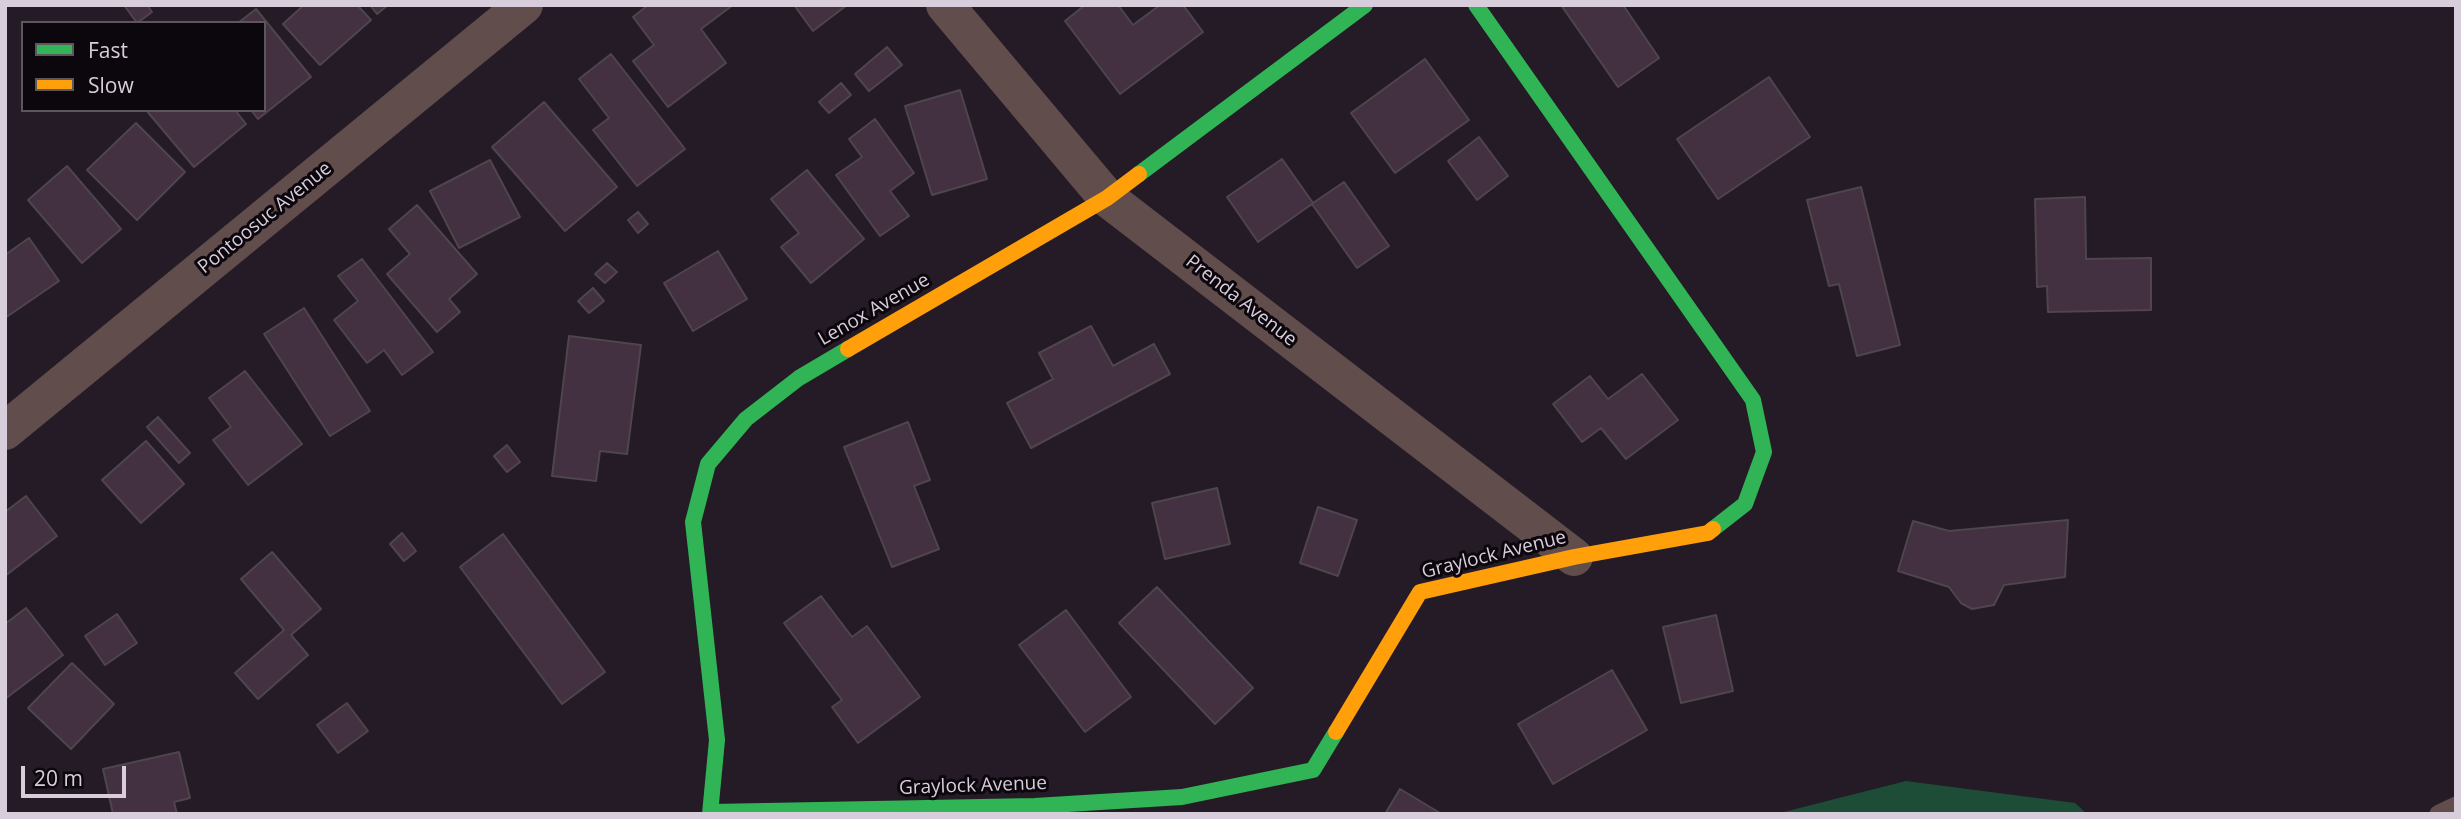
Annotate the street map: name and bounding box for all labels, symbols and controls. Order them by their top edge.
legend [21,21,266,112]
text: Fast [88,36,128,64]
text: Slow [88,71,134,99]
street label: Pontoosuc Avenue [194,157,336,279]
street label: Prenda Avenue [1181,251,1301,351]
street label: Lenox Avenue [814,269,934,351]
street label: Graylock Avenue [1419,526,1569,584]
scale bar [24,752,130,796]
text: 20 m [34,764,83,792]
street label: Graylock Avenue [899,772,1047,800]

